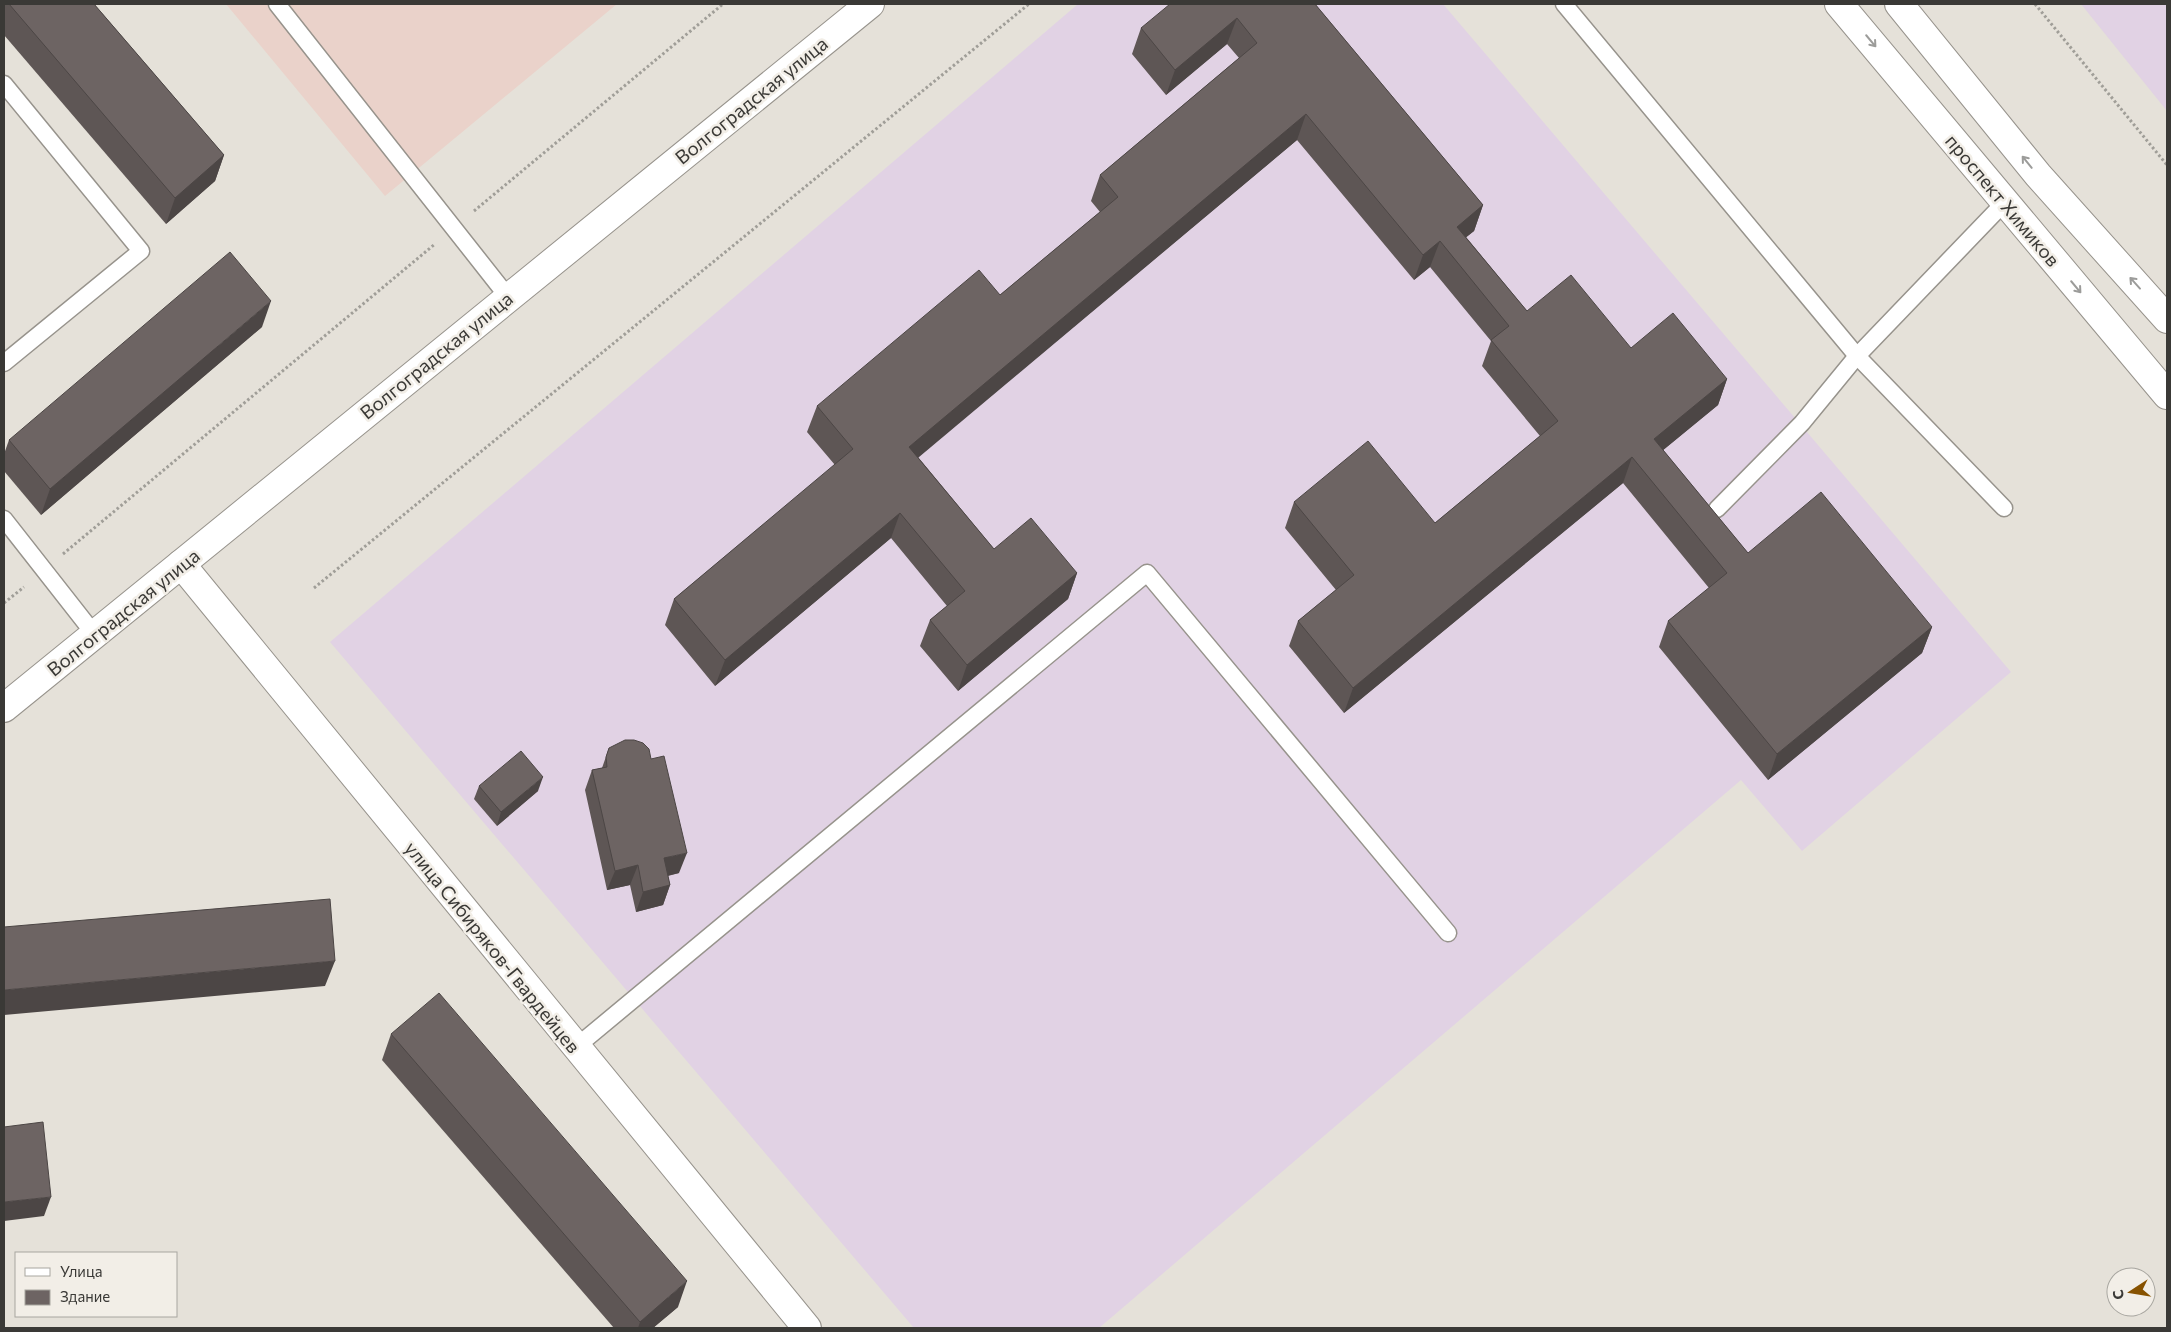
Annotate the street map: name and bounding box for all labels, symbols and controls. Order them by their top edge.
street label: Волгоградская улица [670,31,832,169]
one-way arrow [1865,34,1876,47]
street label: проспект Химиков [1941,129,2065,271]
one-way arrow [2021,155,2032,168]
one-way arrow [2129,277,2141,290]
one-way arrow [2070,280,2082,293]
street label: Волгоградская улица [355,286,517,424]
street label: Волгоградская улица [42,543,204,681]
street label: улица Сибиряков-Гвардейцев [400,837,586,1057]
legend [15,1252,178,1317]
text: Улица [60,1262,102,1280]
north arrow [2106,1267,2156,1317]
text: Здание [60,1287,110,1305]
text: С [2108,1288,2127,1301]

